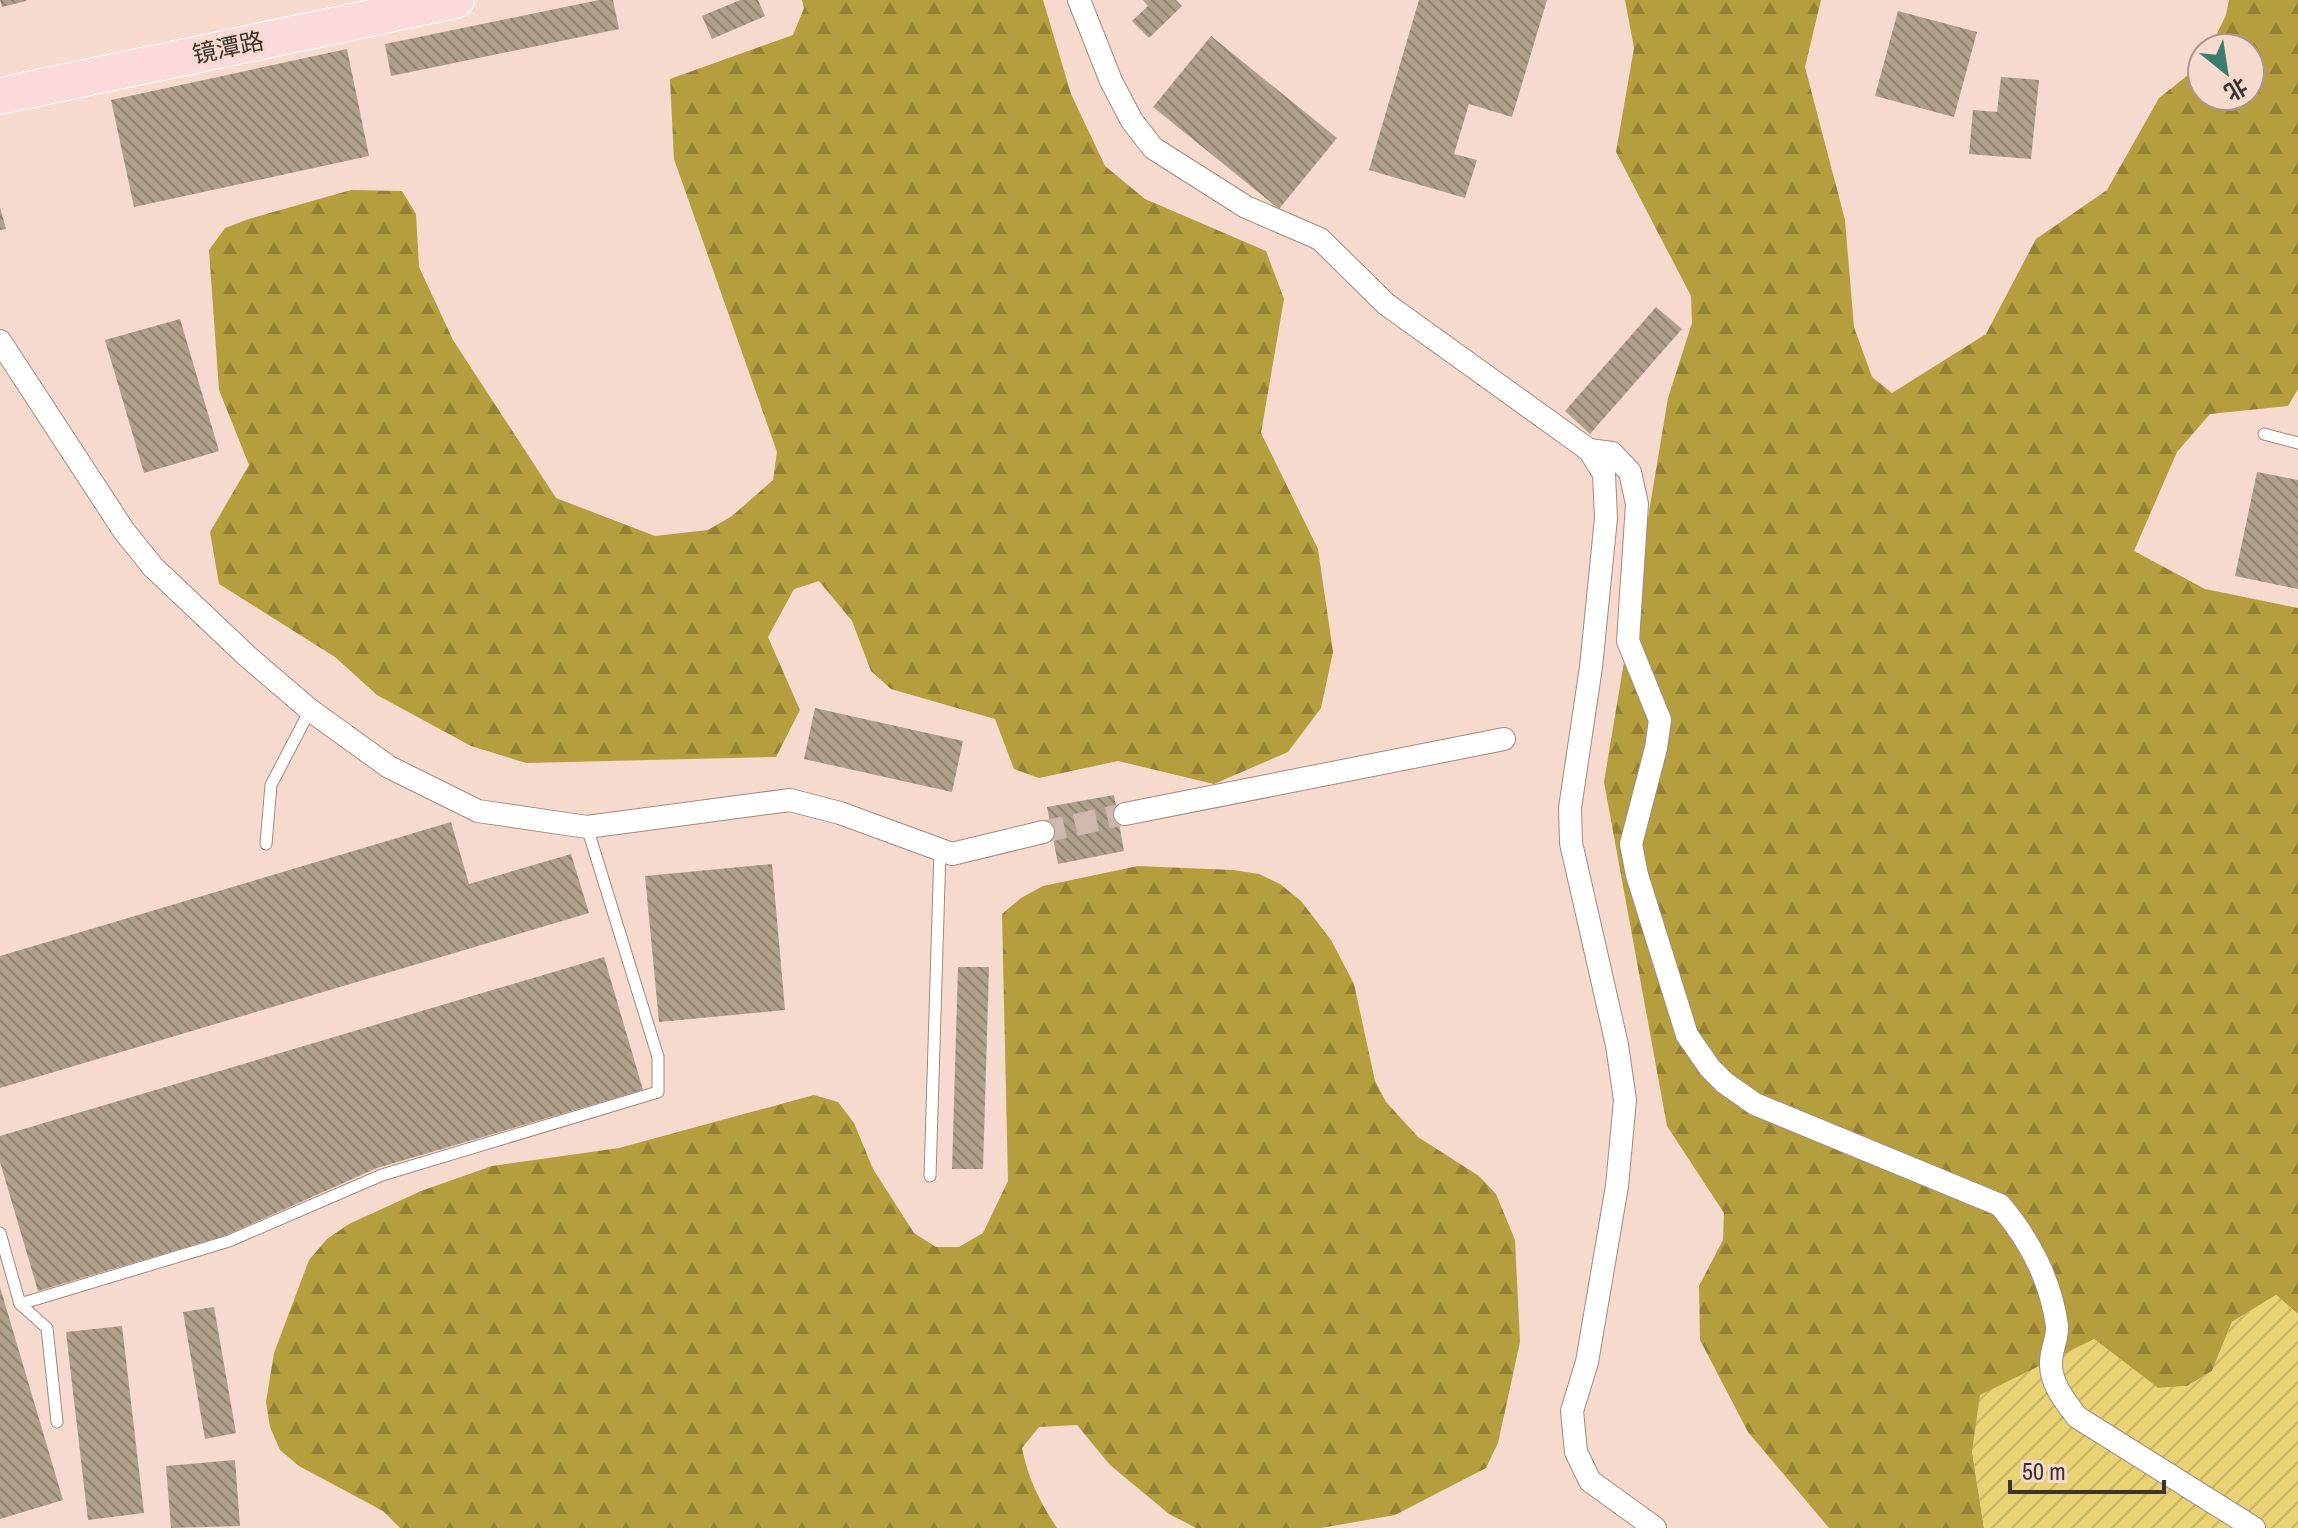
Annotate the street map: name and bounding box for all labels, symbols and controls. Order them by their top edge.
street label: 镜潭路 [189,24,266,70]
north arrow [2186,32,2266,112]
text: 北 [2219,71,2253,108]
scale bar [2010,1444,2164,1494]
text: 50 m [2022,1455,2066,1487]

